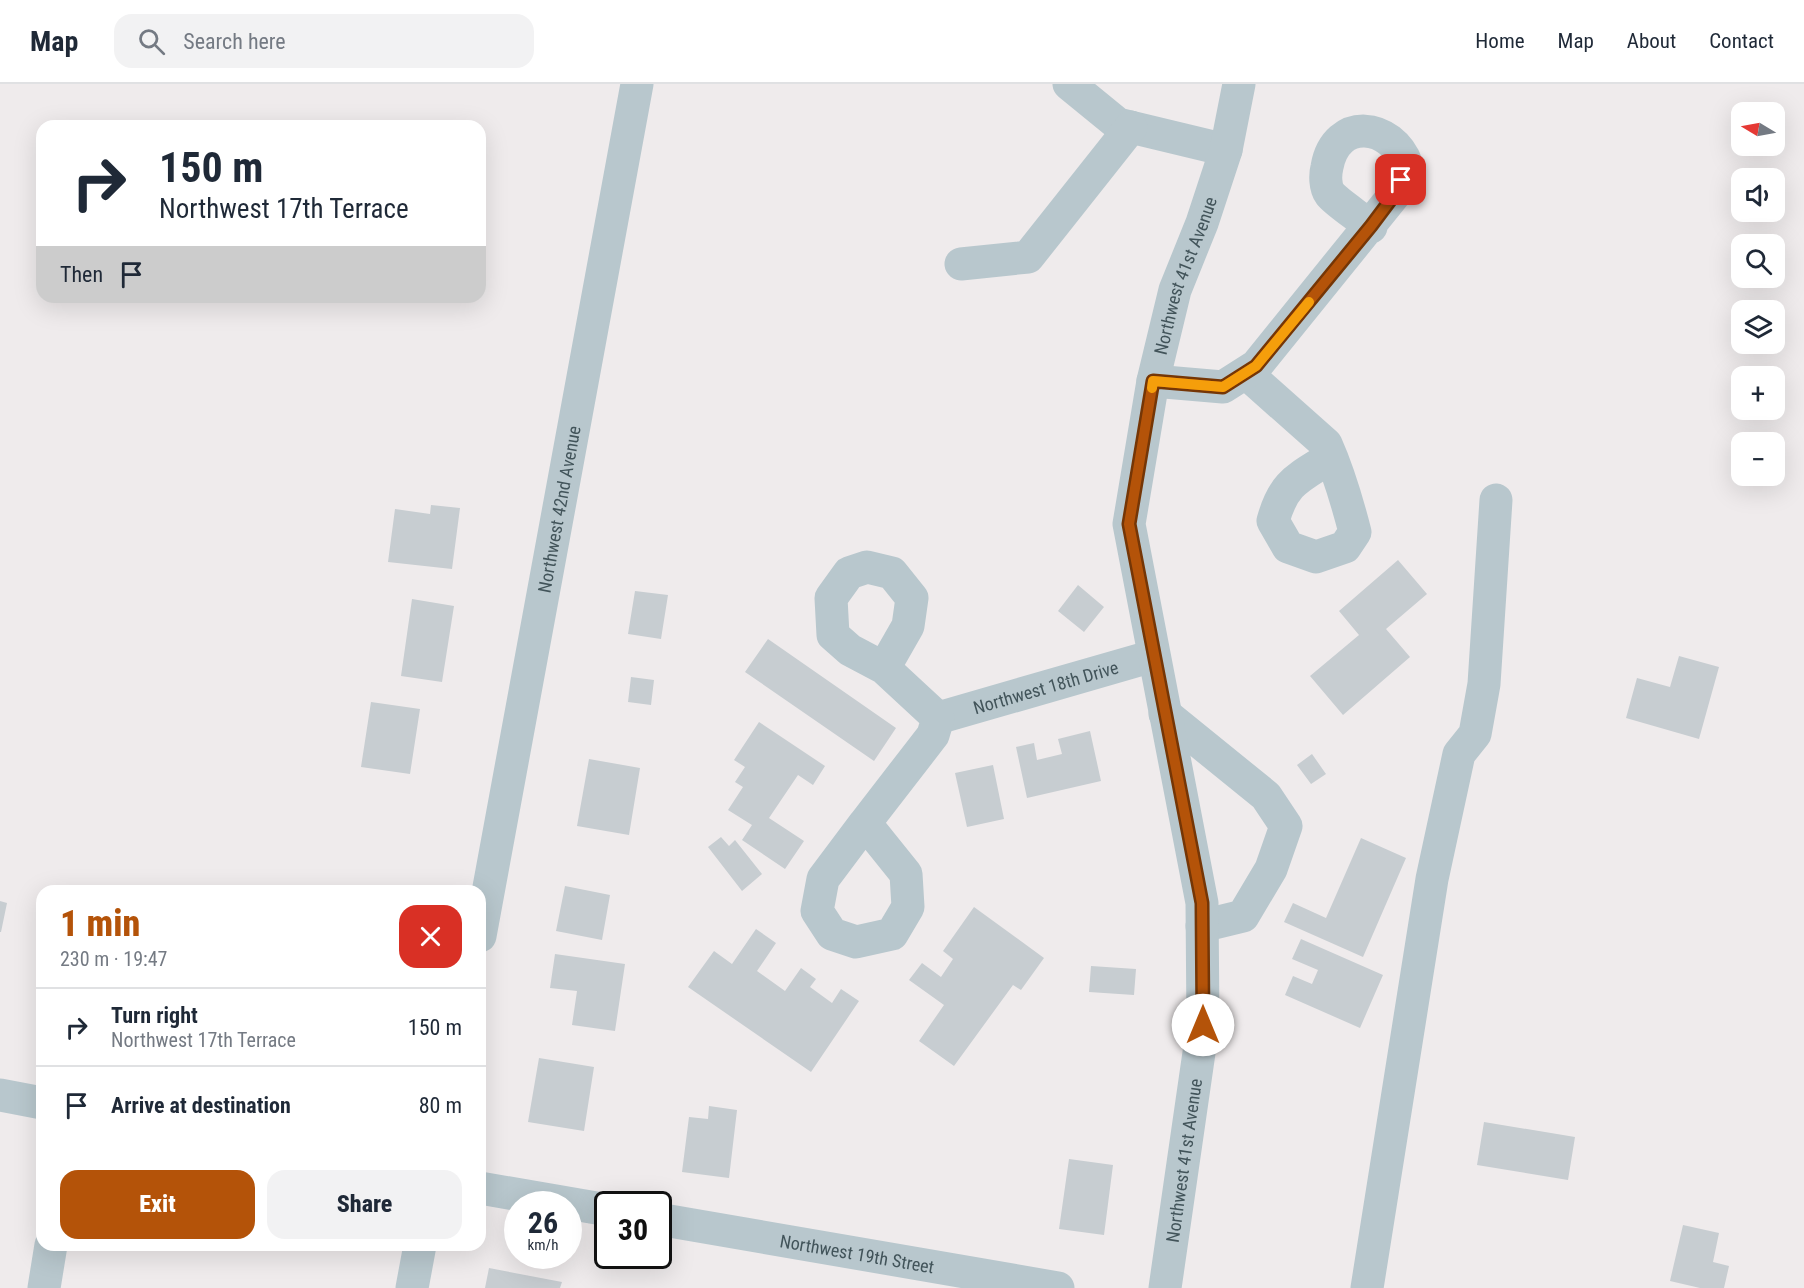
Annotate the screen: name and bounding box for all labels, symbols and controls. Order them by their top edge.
search box [114,14,534,68]
text: Map [30,25,78,58]
icon: search [135,25,168,58]
text: Search here [183,29,286,54]
text: Home [1475,29,1525,53]
text: Map [1558,29,1594,53]
text: About [1627,29,1676,53]
text: Contact [1709,29,1774,53]
north arrow [1731,102,1785,156]
map controls [1731,102,1785,486]
text: 150 m [159,143,264,192]
icon: right [60,144,138,222]
pin [1375,154,1426,205]
icon: arrive [1384,163,1417,196]
button: sound [1731,168,1785,222]
text: Northwest 17th Terrace [159,193,409,225]
street label: Northwest 41st Avenue [1149,194,1220,357]
button: search [1731,234,1785,288]
icon: arrive [115,258,148,291]
text: Then [60,262,103,287]
button: layers [1731,300,1785,354]
button: + [1731,366,1785,420]
street label: Northwest 42nd Avenue [533,424,584,594]
button: − [1731,432,1785,486]
street label: Northwest 18th Drive [971,656,1121,718]
text: 1 min [60,903,140,945]
button: close [399,905,462,968]
text: 230 m · 19:47 [60,947,167,971]
position arrow [1171,993,1235,1057]
text: Turn right [111,1003,198,1028]
icon: right [60,1011,93,1044]
text: 150 m [408,1015,462,1040]
text: Northwest 17th Terrace [111,1028,296,1052]
street label: Northwest 41st Avenue [1161,1077,1206,1244]
icon: arrive [60,1089,93,1122]
text: Arrive at destination [111,1093,291,1118]
text: 80 m [419,1093,462,1118]
button: Exit [60,1170,255,1239]
button: Share [267,1170,462,1239]
speed limit sign: 30 [594,1191,672,1269]
text: 26 [528,1205,558,1240]
street label: Northwest 19th Street [778,1230,936,1277]
text: km/h [528,1236,558,1254]

